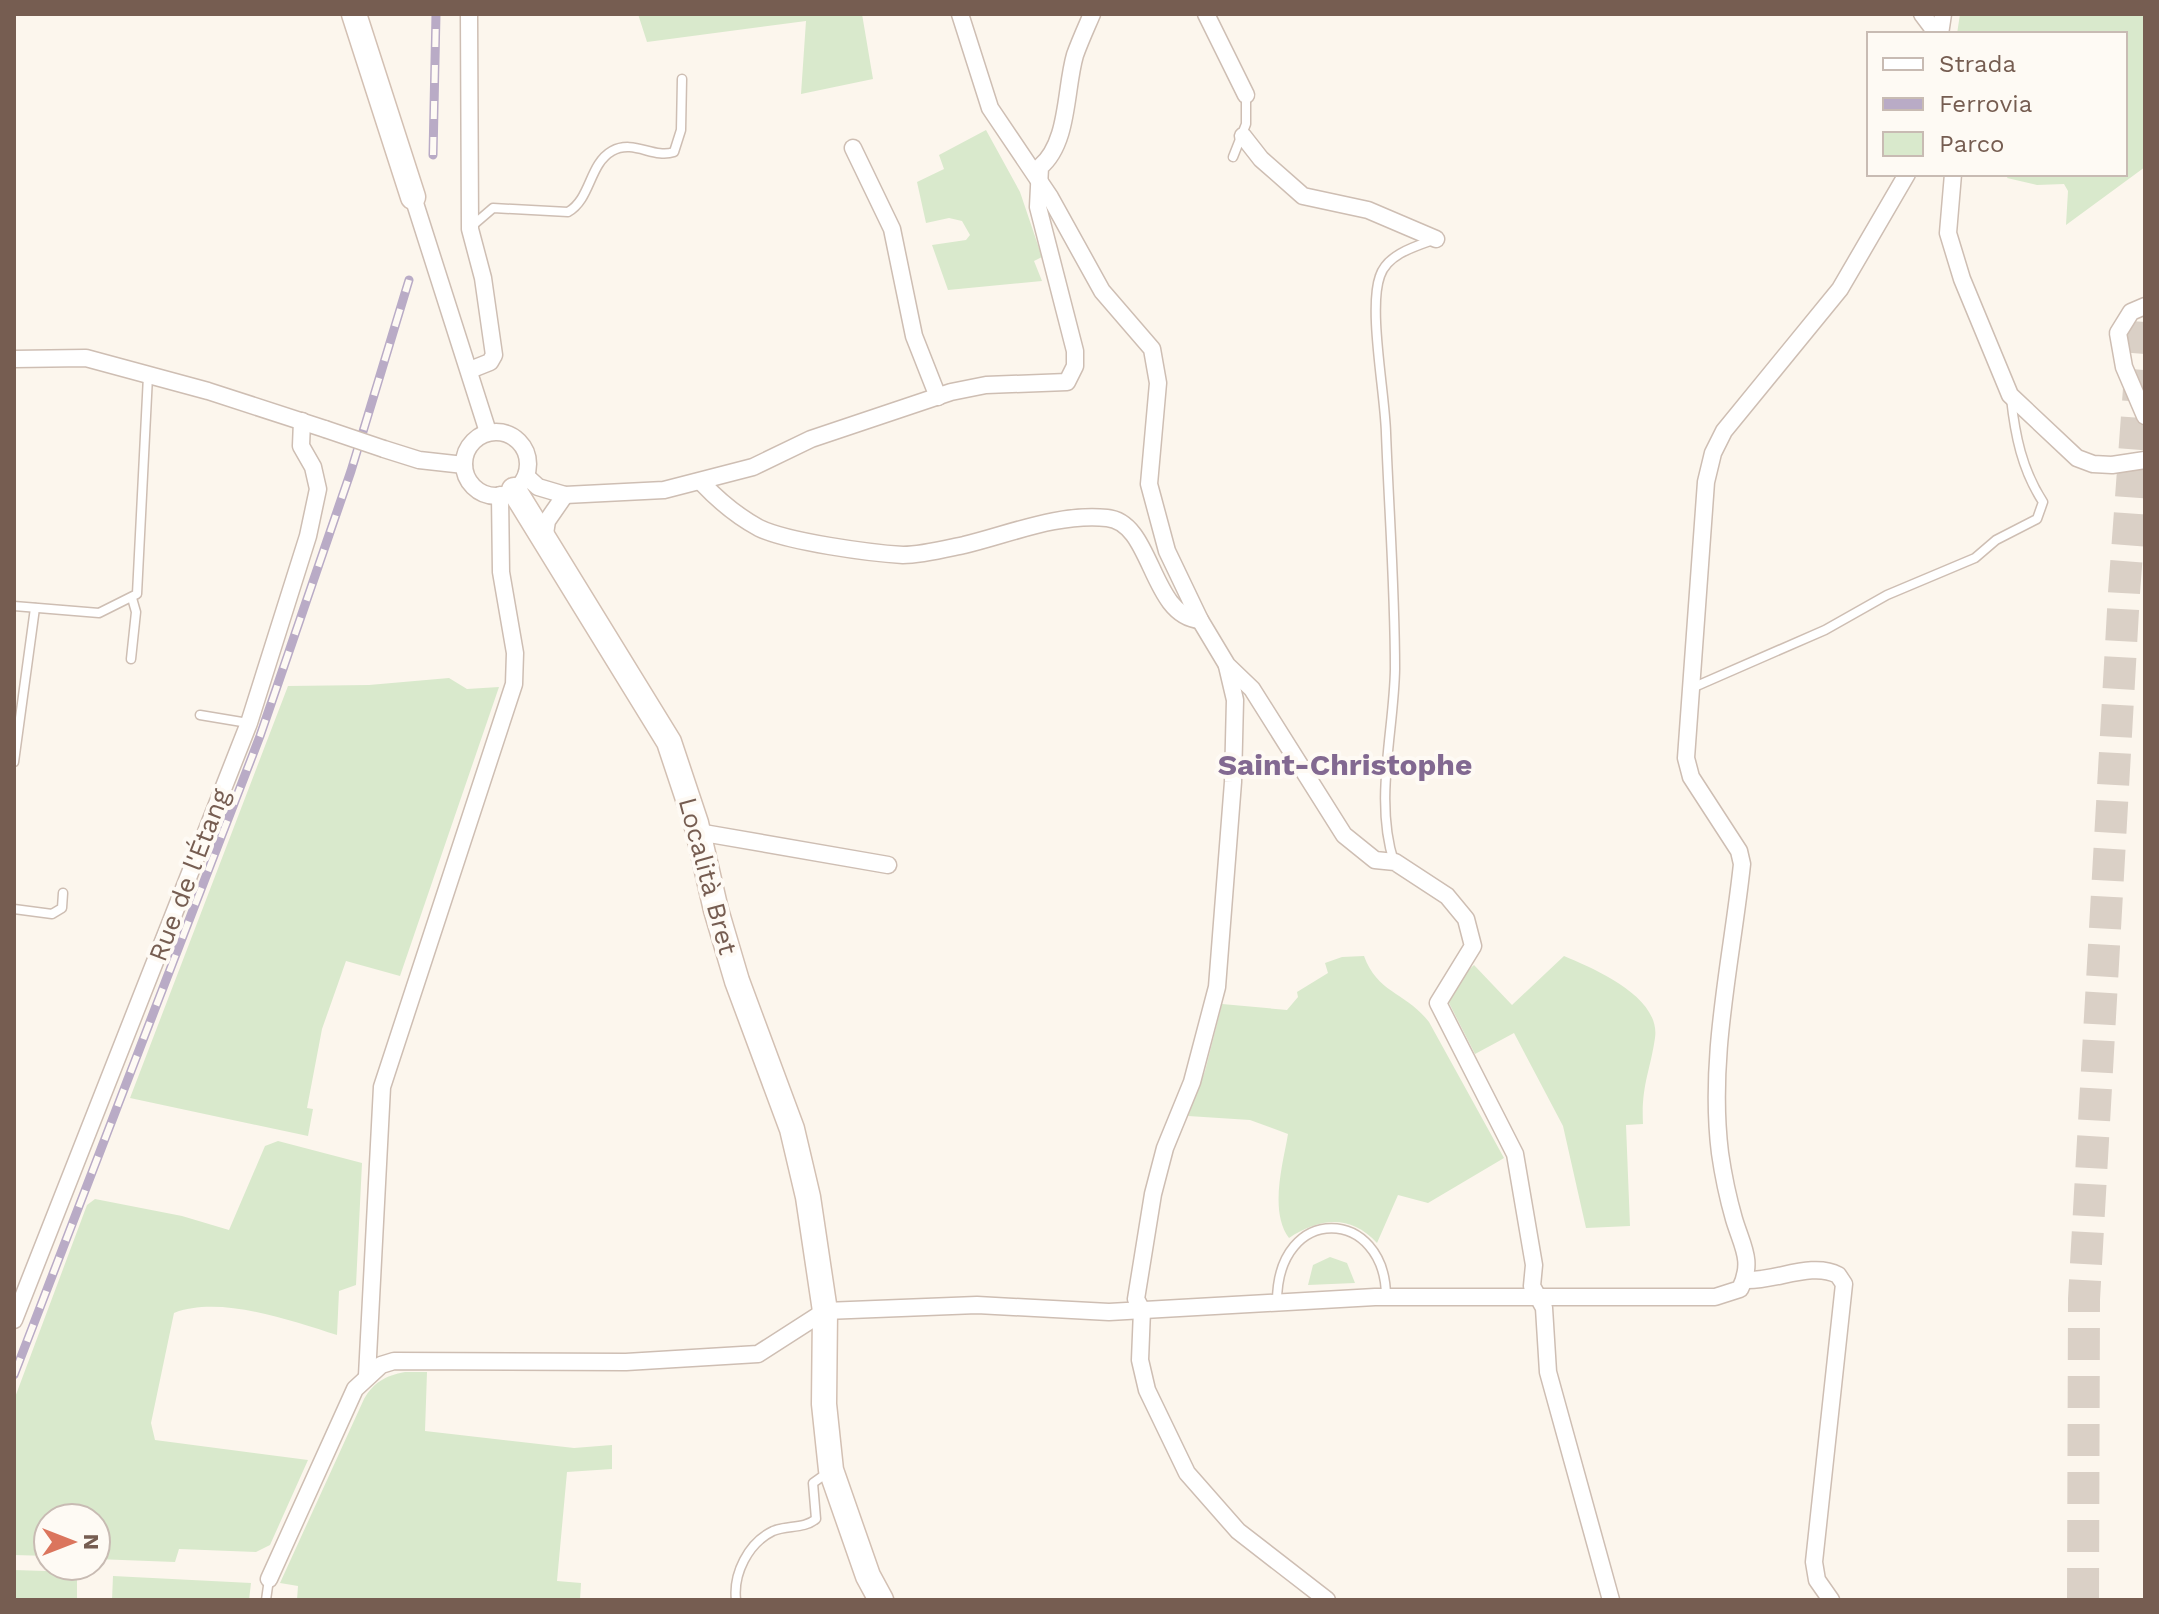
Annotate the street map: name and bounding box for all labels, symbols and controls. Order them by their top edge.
legend [1867,32,2127,176]
text: Strada [1939,50,2016,78]
text: Ferrovia [1939,90,2032,118]
text: Parco [1939,130,2004,158]
district label: Saint-Christophe [1218,747,1472,782]
street label: Rue de l'Étang [142,784,236,965]
street label: Località Bret [673,794,743,958]
north arrow [32,1502,112,1582]
text: N [79,1534,104,1550]

